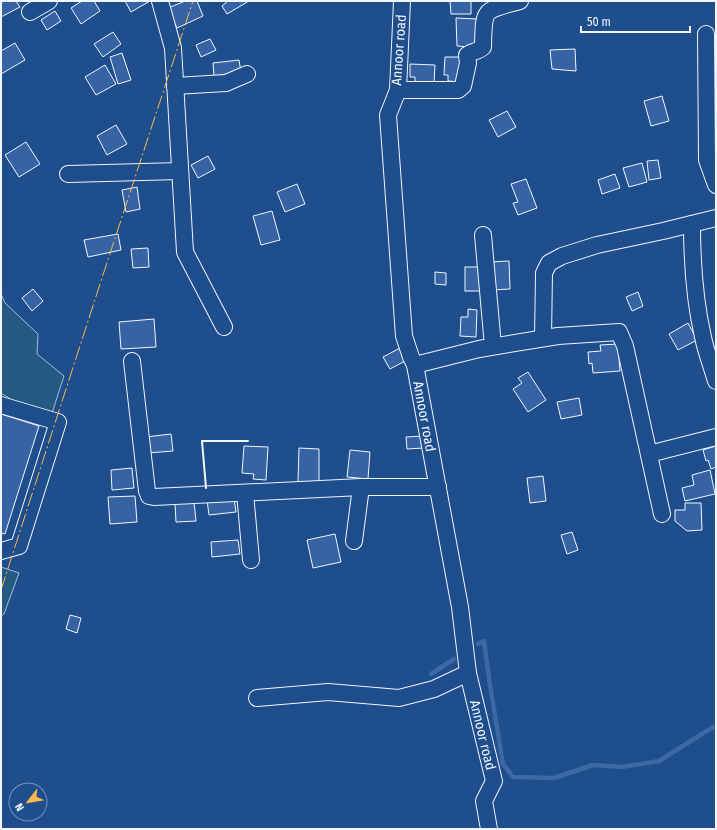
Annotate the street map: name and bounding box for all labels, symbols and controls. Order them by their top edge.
scale bar [581,8,690,34]
street label: Annoor road [388,14,410,86]
text: 50 m [587,15,611,29]
street label: Annoor road [410,380,439,453]
street label: Annoor road [466,698,500,772]
north arrow [8,782,48,822]
text: N [13,801,27,813]

